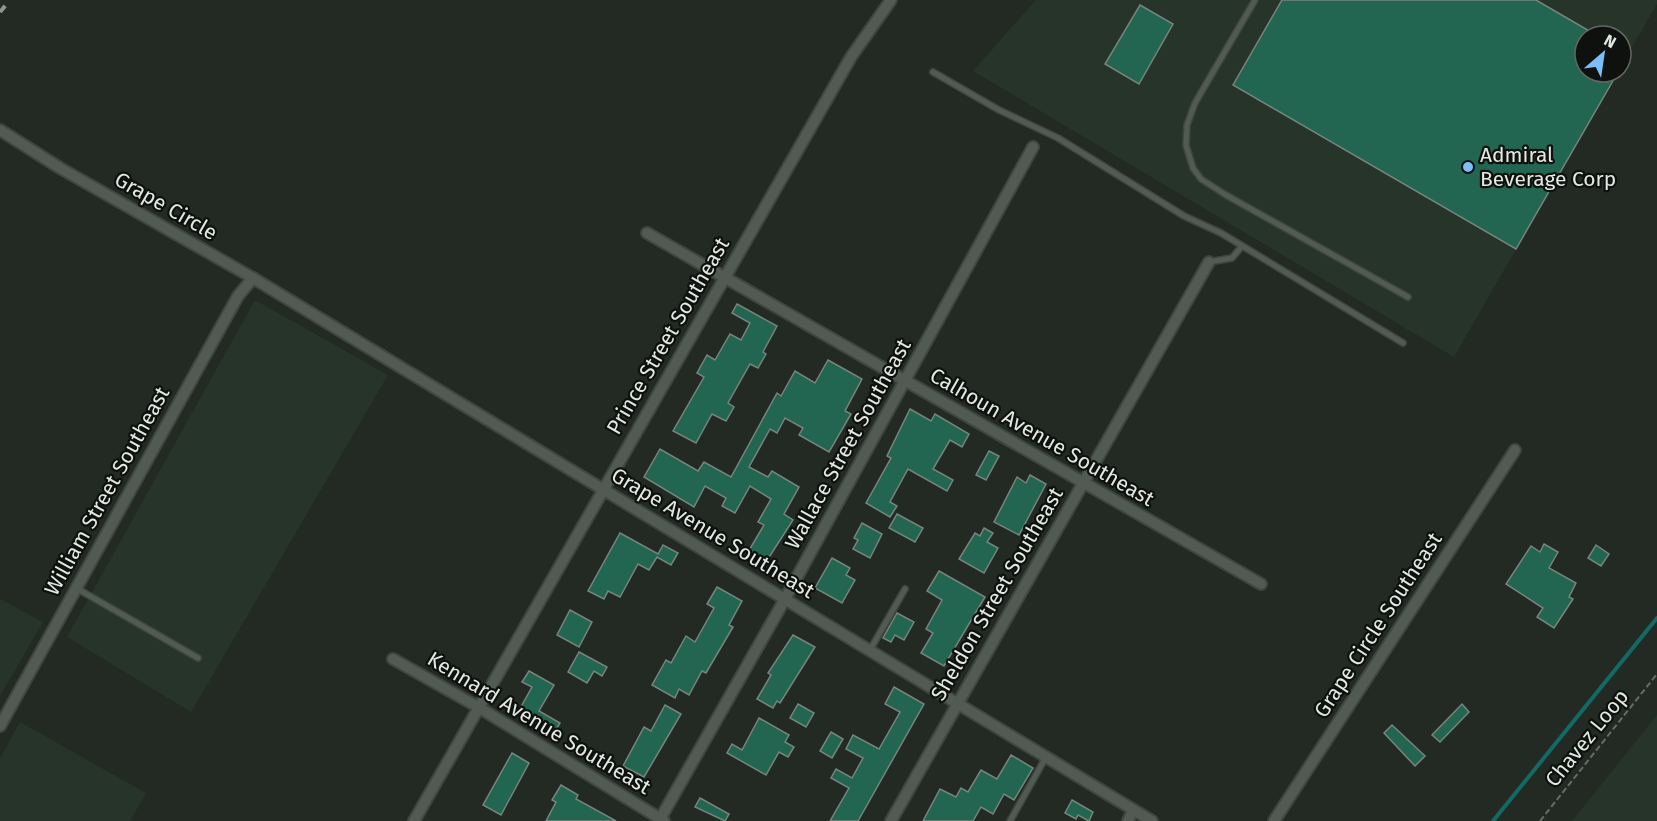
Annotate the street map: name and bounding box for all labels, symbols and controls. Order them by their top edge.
north arrow [1573,24,1633,84]
text: N [1601,30,1619,52]
place label: Admiral Beverage Corp [1480,142,1616,192]
marker: Admiral Beverage Corp [1461,160,1475,174]
street label: Grape Circle [110,166,222,246]
street label: Prince Street Southeast [601,233,735,439]
street label: Wallace Street Southeast [779,334,917,554]
street label: Calhoun Avenue Southeast [925,362,1159,512]
street label: William Street Southeast [39,382,175,600]
street label: Grape Avenue Southeast [607,462,820,604]
street label: Sheldon Street Southeast [925,482,1069,705]
street label: Grape Circle Southeast [1308,527,1448,722]
street label: Kennard Avenue Southeast [423,646,656,800]
street label: Chavez Loop [1540,684,1634,792]

